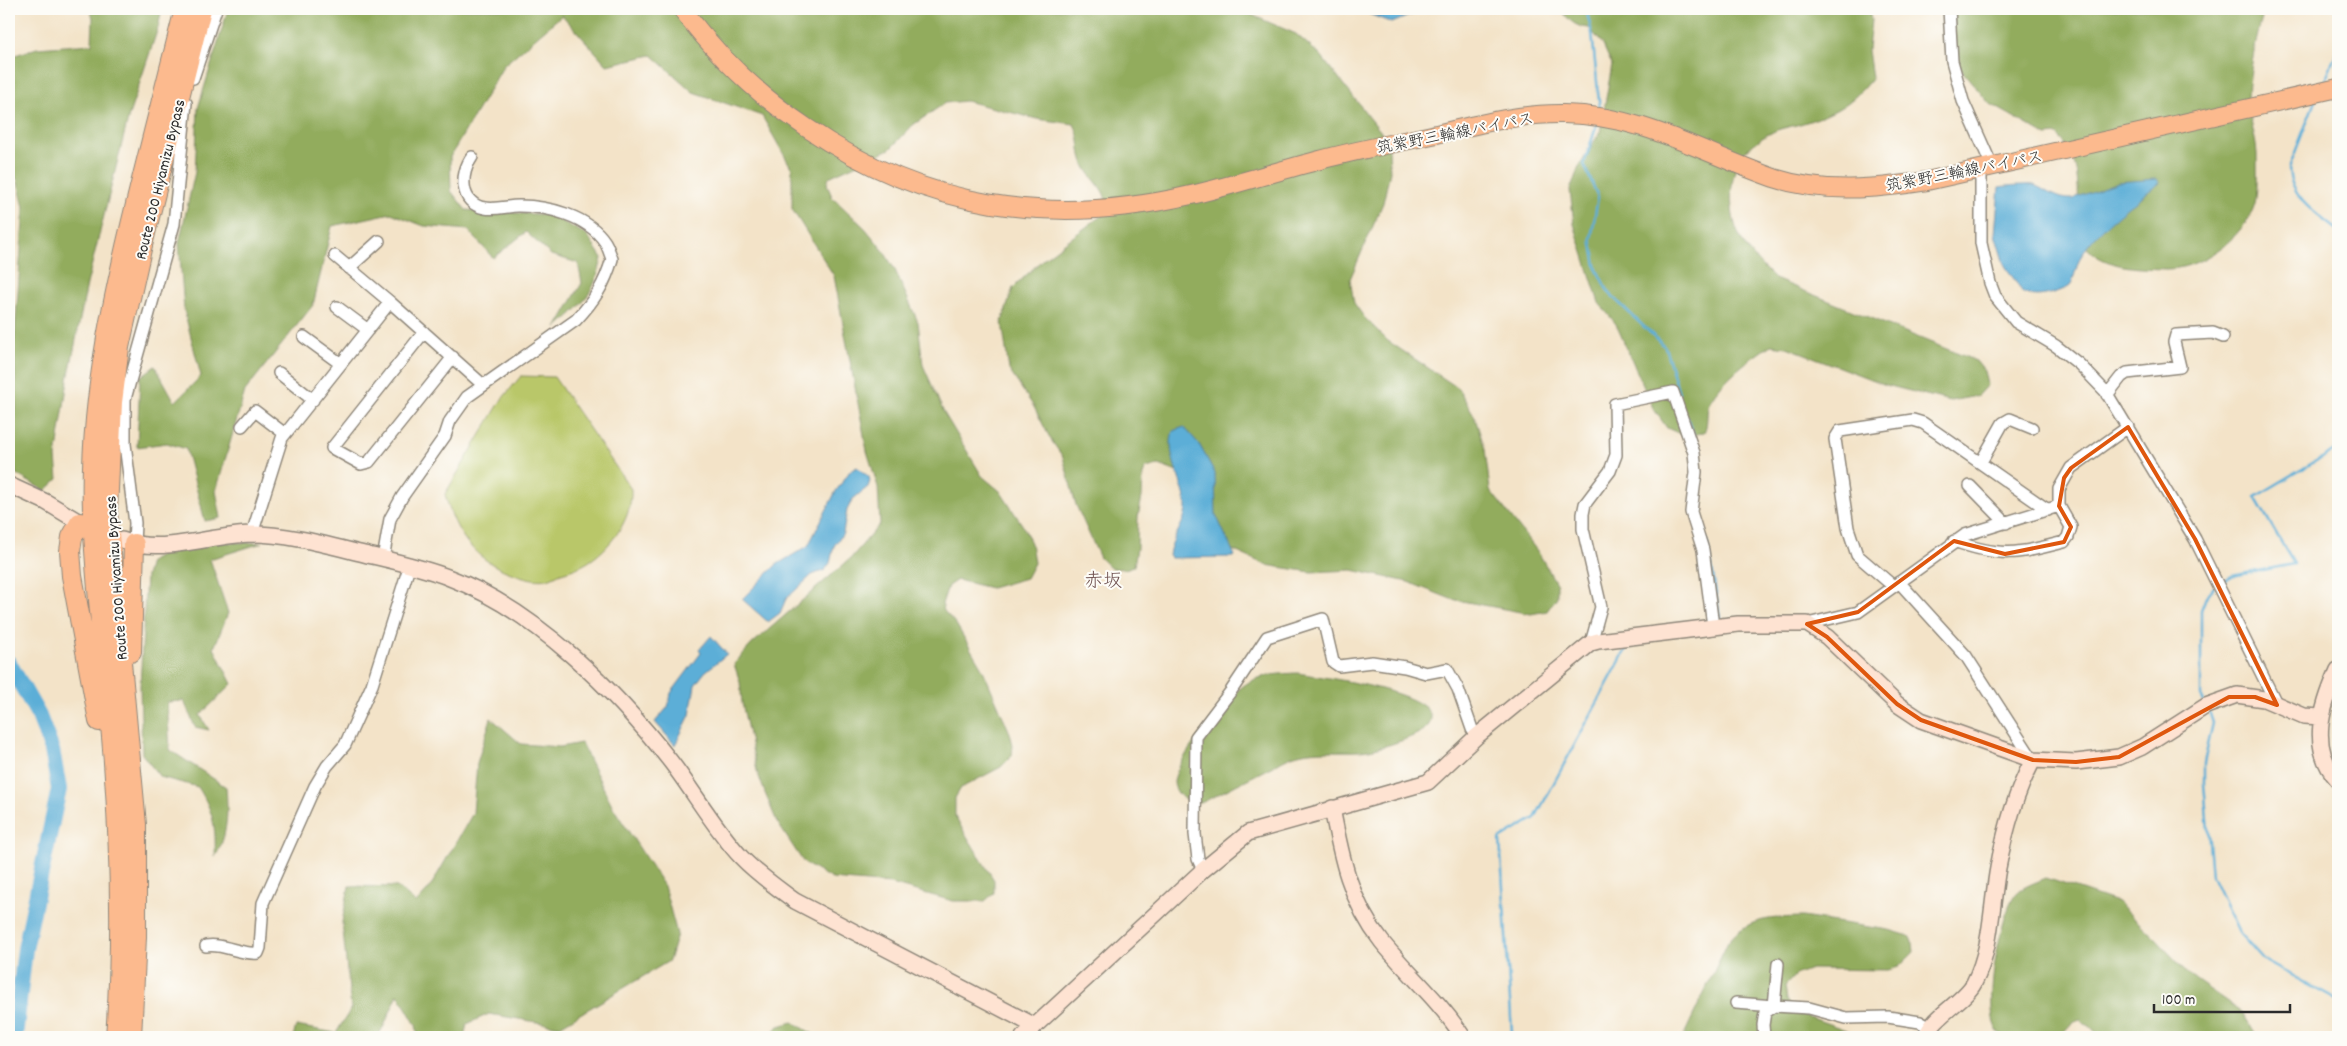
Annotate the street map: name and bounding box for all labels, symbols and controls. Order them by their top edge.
street label: Route 200 Hiyamizu Bypass [130,97,193,262]
street label: 筑紫野三輪線バイパス [1375,108,1536,161]
street label: 筑紫野三輪線バイパス [1884,146,2045,199]
street label: Route 200 Hiyamizu Bypass [100,495,135,661]
district label: 赤坂 [1084,569,1122,596]
scale bar [2154,981,2291,1013]
text: 100 m [2162,990,2195,1012]

